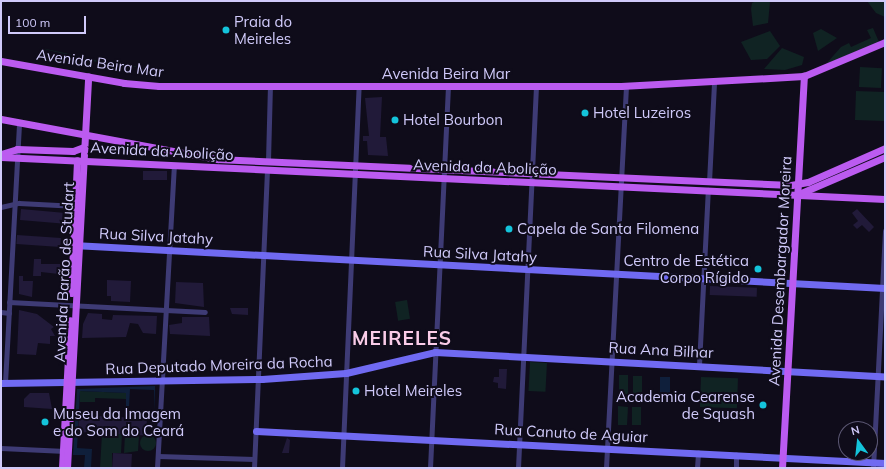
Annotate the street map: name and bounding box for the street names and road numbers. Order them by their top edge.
street label: Avenida Beira Mar [35,45,165,81]
street label: Avenida Beira Mar [382,65,510,83]
street label: Avenida da Abolição [90,138,234,164]
street label: Avenida da Abolição [413,156,557,178]
street label: Avenida Desembargador Moreira [765,156,795,386]
street label: Avenida Barão de Studart [50,181,78,363]
street label: Rua Silva Jatahy [99,224,213,248]
street label: Rua Silva Jatahy [423,242,537,266]
street label: Rua Ana Bilhar [608,338,714,362]
street label: Rua Deputado Moreira da Rocha [105,352,333,378]
street label: Rua Canuto de Aguiar [494,420,648,446]

